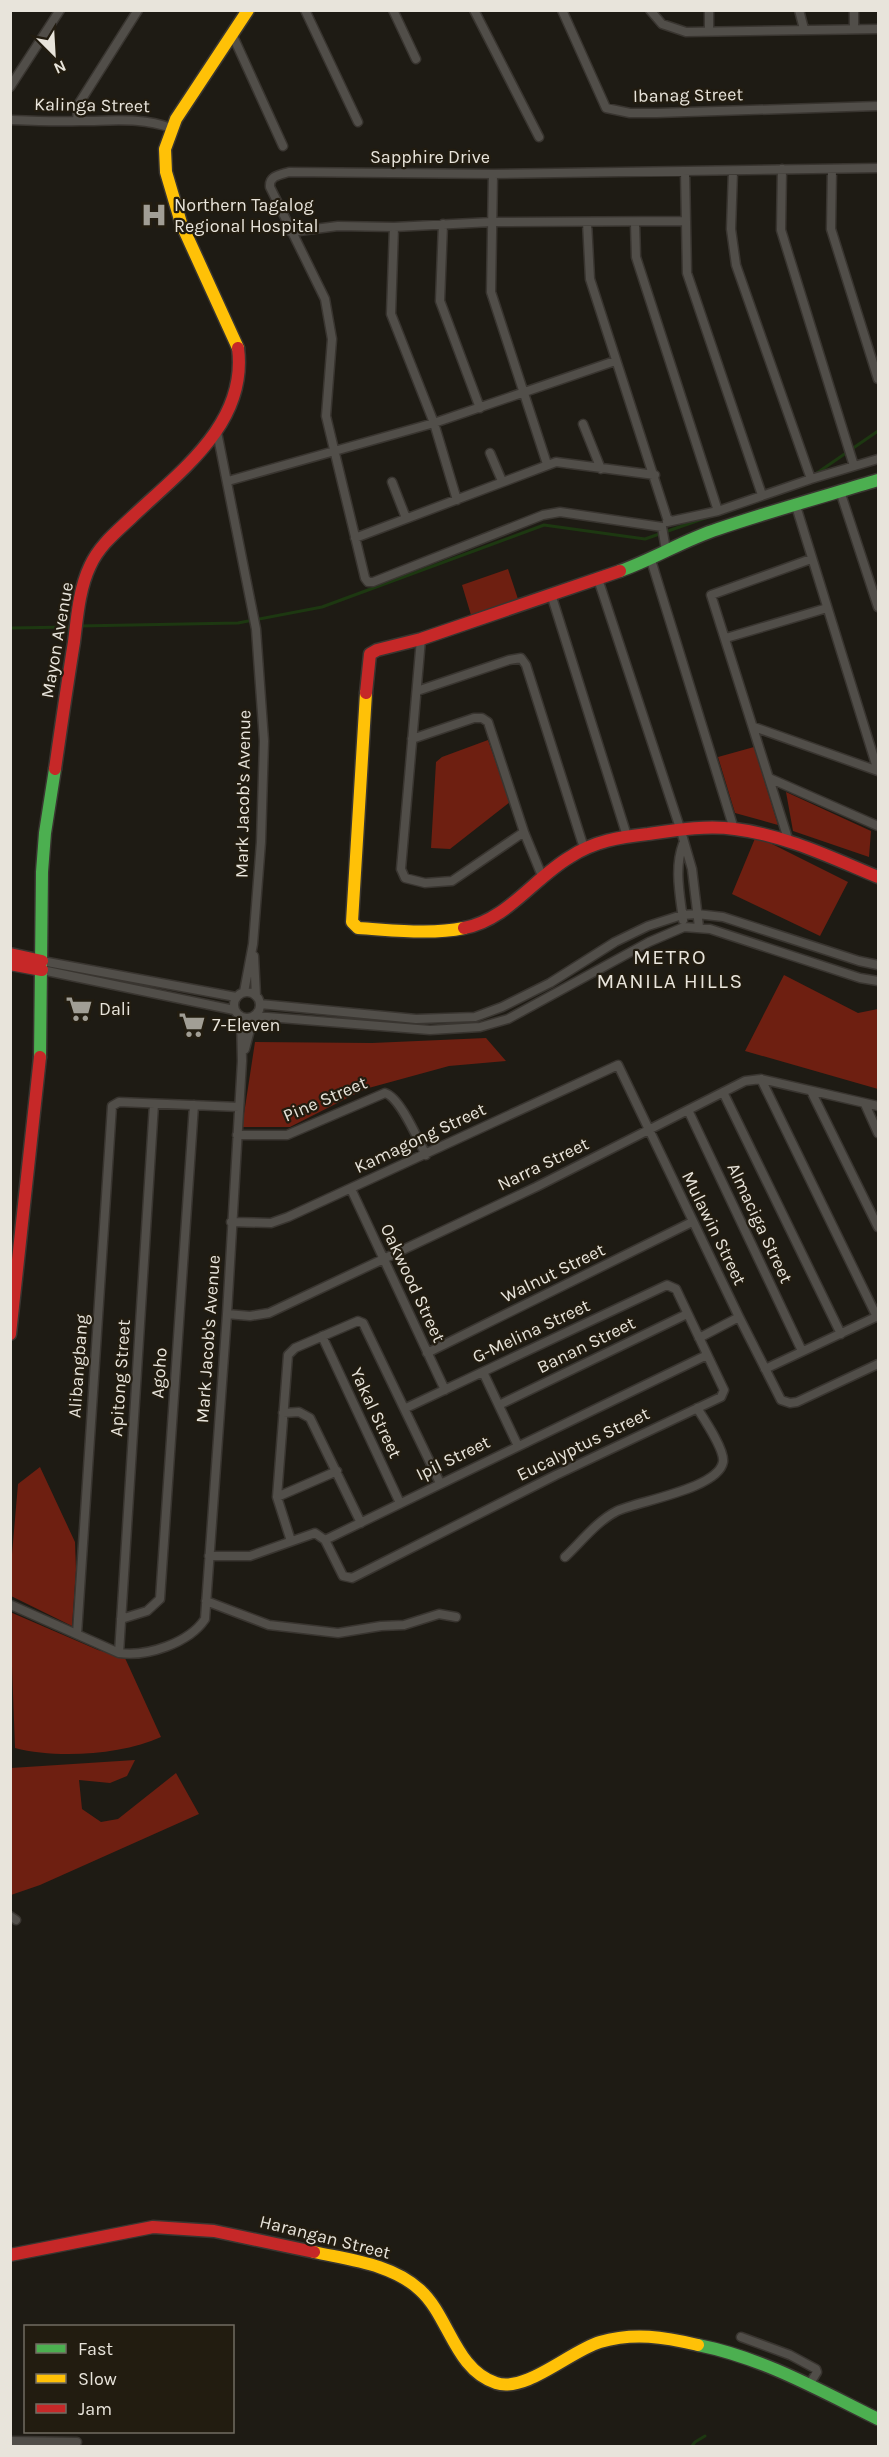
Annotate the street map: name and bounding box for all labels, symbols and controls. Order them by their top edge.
north arrow [24,24,84,84]
text: N [51,56,69,78]
street label: Ibanag Street [633,83,744,107]
street label: Kalinga Street [34,93,150,117]
street label: Sapphire Drive [370,146,490,168]
place label: Northern Tagalog Regional Hospital [174,194,319,237]
hospital icon: Northern Tagalog Regional Hospital [139,200,169,230]
street label: Mayon Avenue [36,580,78,700]
street label: Mark Jacob's Avenue [231,710,255,878]
district label: METRO MANILA HILLS [596,945,744,993]
supermarket icon: Dali [64,994,94,1024]
place label: Dali [99,998,131,1020]
supermarket icon: 7-Eleven [177,1010,207,1040]
place label: 7-Eleven [212,1014,280,1036]
street label: Pine Street [280,1071,371,1127]
street label: Kamagong Street [351,1098,489,1178]
street label: Narra Street [494,1132,592,1196]
street label: Almaciga Street [722,1159,798,1287]
street label: Mulawin Street [677,1167,751,1289]
street label: Oakwood Street [376,1220,450,1346]
street label: Walnut Street [498,1238,609,1308]
street label: Mark Jacob's Avenue [191,1254,225,1424]
street label: G-Melina Street [469,1294,593,1368]
street label: Banan Street [533,1312,639,1378]
street label: Alibangbang [63,1313,93,1419]
street label: Apitong Street [105,1318,135,1437]
street label: Agoho [146,1347,172,1399]
street label: Yakal Street [345,1364,407,1462]
street label: Eucalyptus Street [513,1402,653,1486]
street label: Ipil Street [412,1431,494,1485]
street label: Harangan Street [257,2210,393,2264]
legend [24,2325,234,2433]
text: Fast [78,2338,113,2360]
text: Slow [78,2368,117,2390]
text: Jam [78,2398,112,2420]

